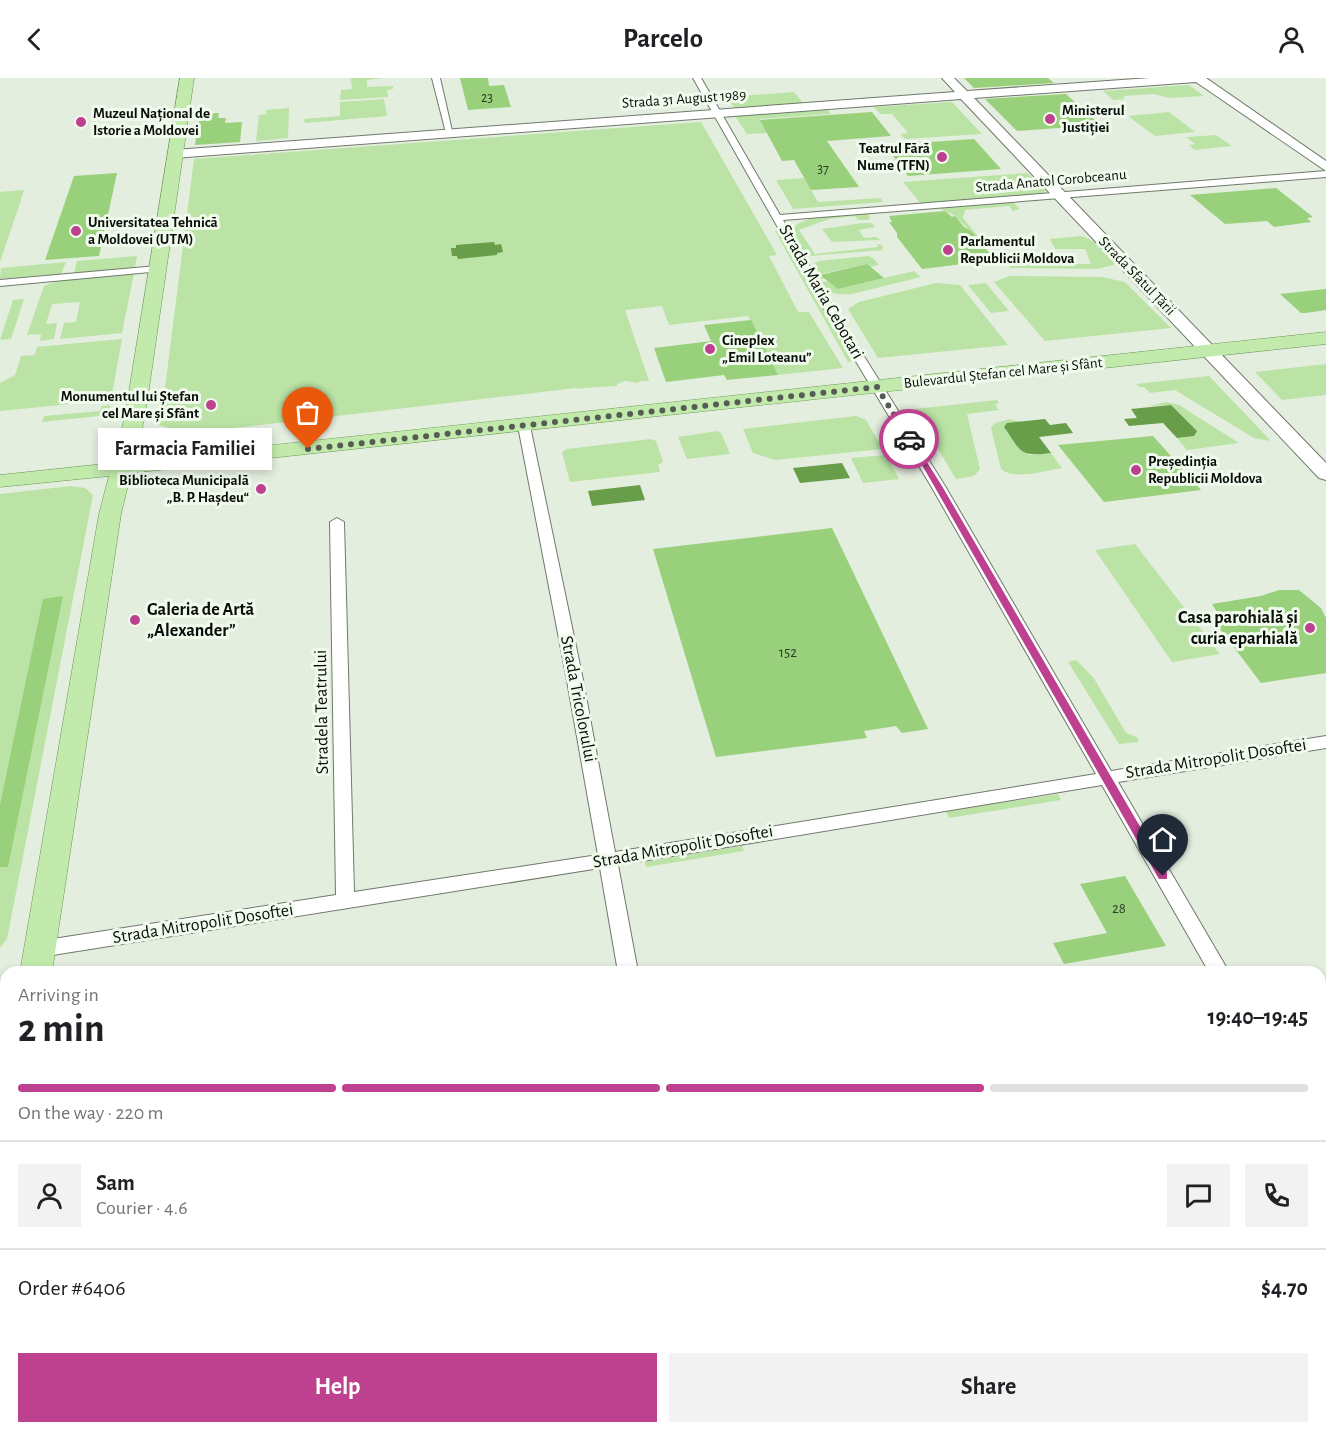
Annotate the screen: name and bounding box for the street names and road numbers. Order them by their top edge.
street label: Strada 31 August 1989 [621,87,747,111]
street label: Strada Anatol Corobceanu [975,167,1127,195]
street label: Strada Maria Cebotari [775,222,867,362]
street label: Strada Sfatul Țării [1095,234,1178,319]
street label: Bulevardul Ștefan cel Mare și Sfânt [903,355,1103,392]
street label: Strada Tricolorului [557,634,599,764]
street label: Stradela Teatrului [312,650,332,774]
street label: Strada Mitropolit Dosoftei [1124,736,1308,782]
street label: Strada Mitropolit Dosoftei [592,822,774,872]
street label: Strada Mitropolit Dosoftei [111,901,295,947]

